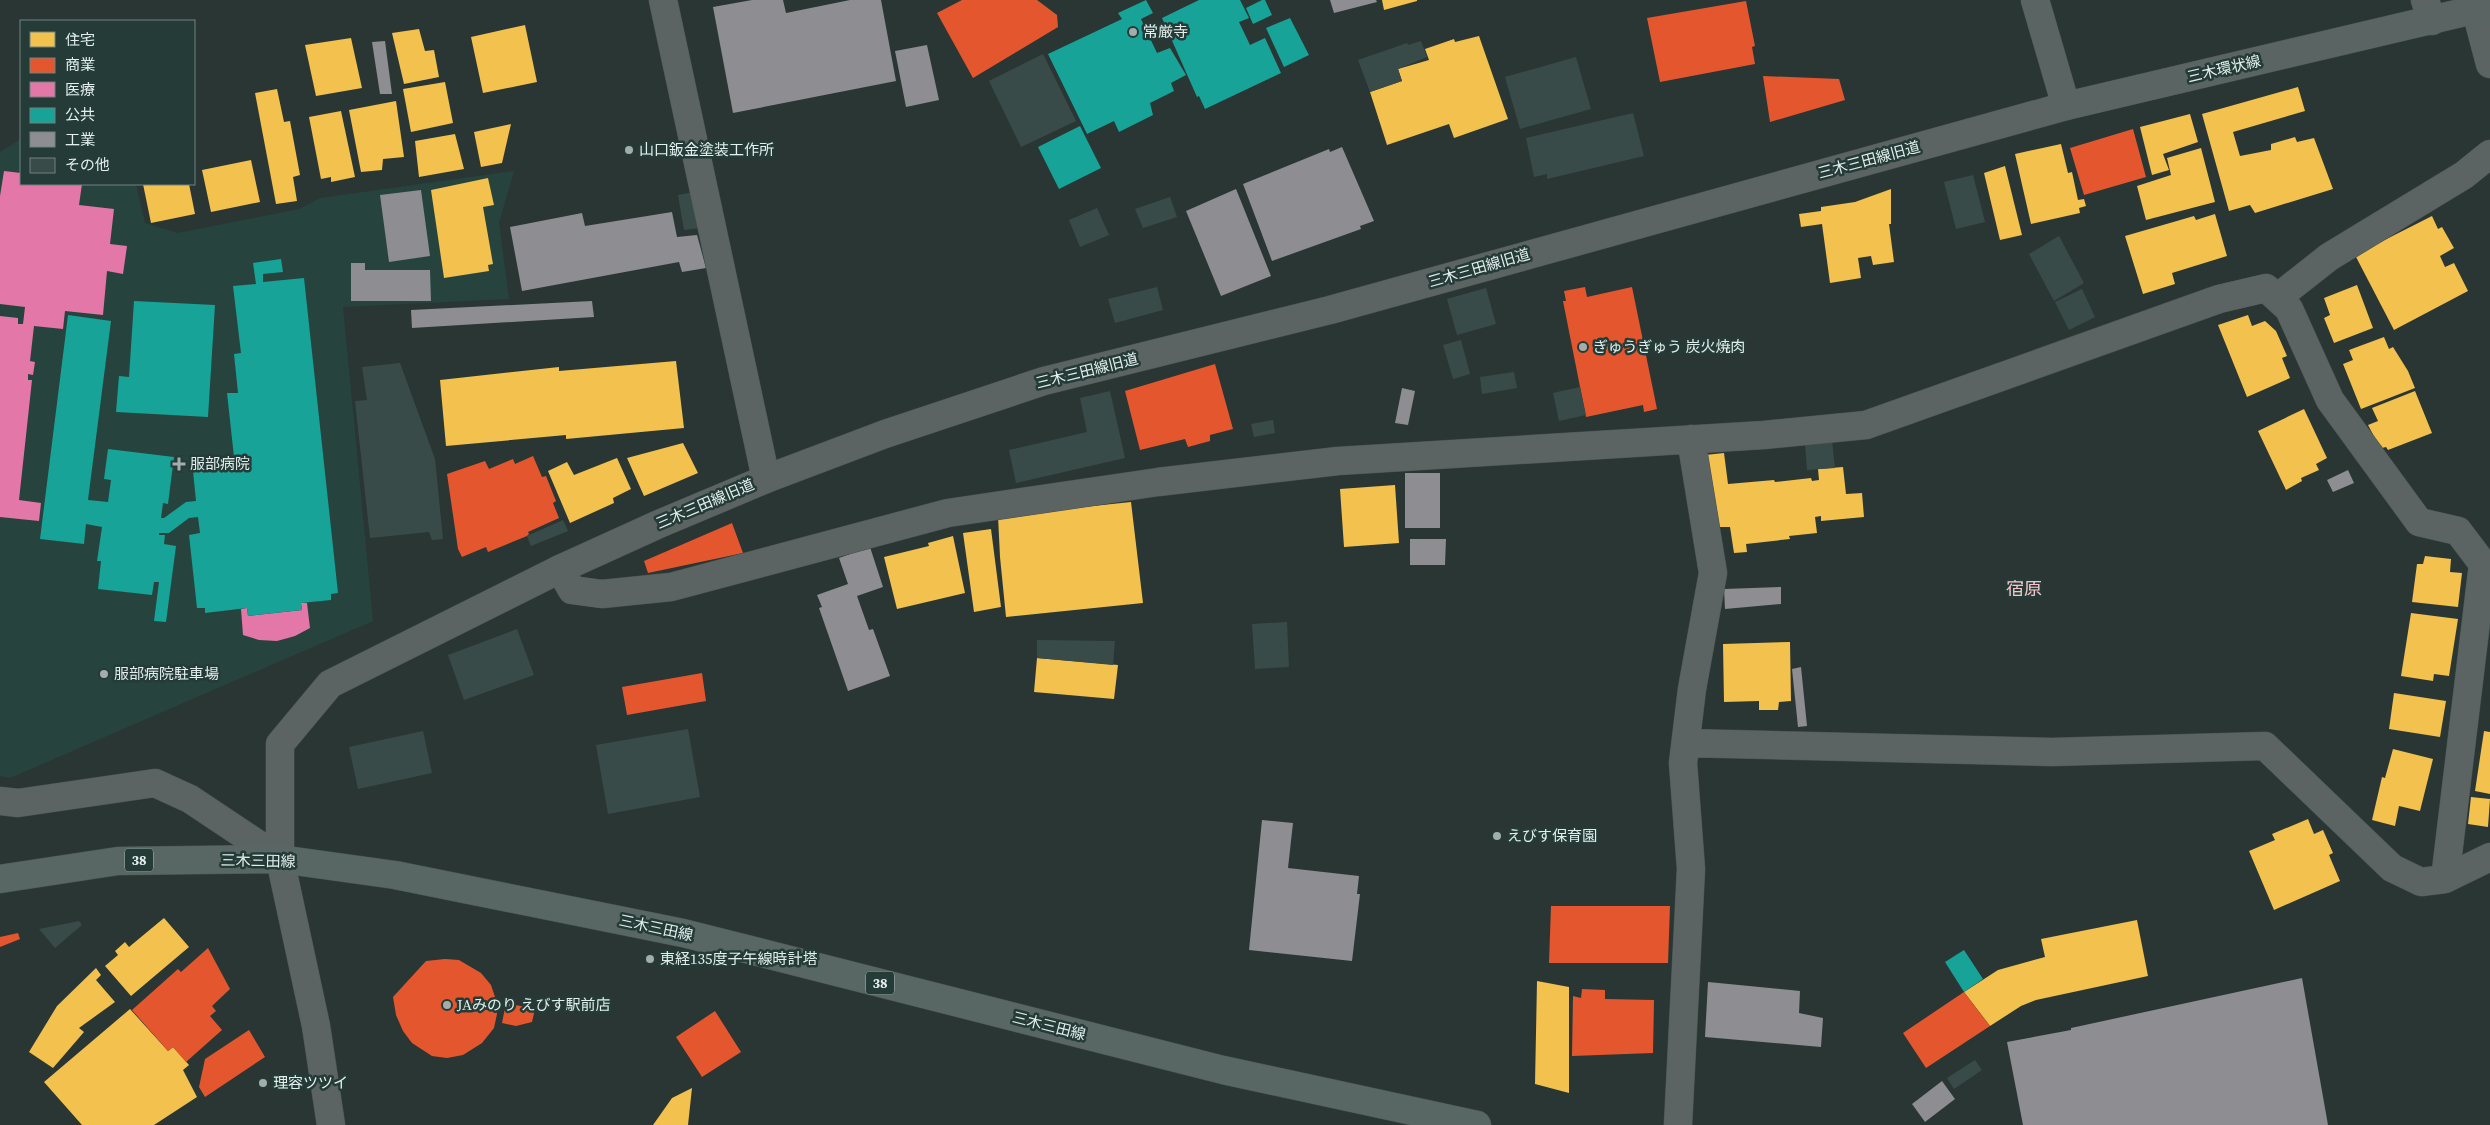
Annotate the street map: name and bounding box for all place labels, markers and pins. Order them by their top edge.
place label: 常厳寺 [1143,21,1188,42]
marker: 常厳寺 [1127,26,1139,38]
place label: 山口鈑金塗装工作所 [639,139,774,160]
marker: 山口鈑金塗装工作所 [623,144,635,156]
place label: ぎゅうぎゅう 炭火焼肉 [1593,336,1746,357]
marker: ぎゅうぎゅう 炭火焼肉 [1577,341,1589,353]
place label: 服部病院 [190,453,250,474]
marker: 服部病院 [172,457,186,471]
place label: 服部病院駐車場 [114,663,219,684]
marker: 服部病院駐車場 [98,668,110,680]
place label: えびす保育園 [1507,825,1597,846]
marker: えびす保育園 [1491,830,1503,842]
place label: 東経135度子午線時計塔 [660,948,818,969]
marker: 東経135度子午線時計塔 [644,953,656,965]
place label: JAみのり えびす駅前店 [456,994,610,1015]
marker: JAみのり えびす駅前店 [441,999,453,1011]
place label: 理容ツツイ [273,1072,348,1093]
marker: 理容ツツイ [257,1077,269,1089]

